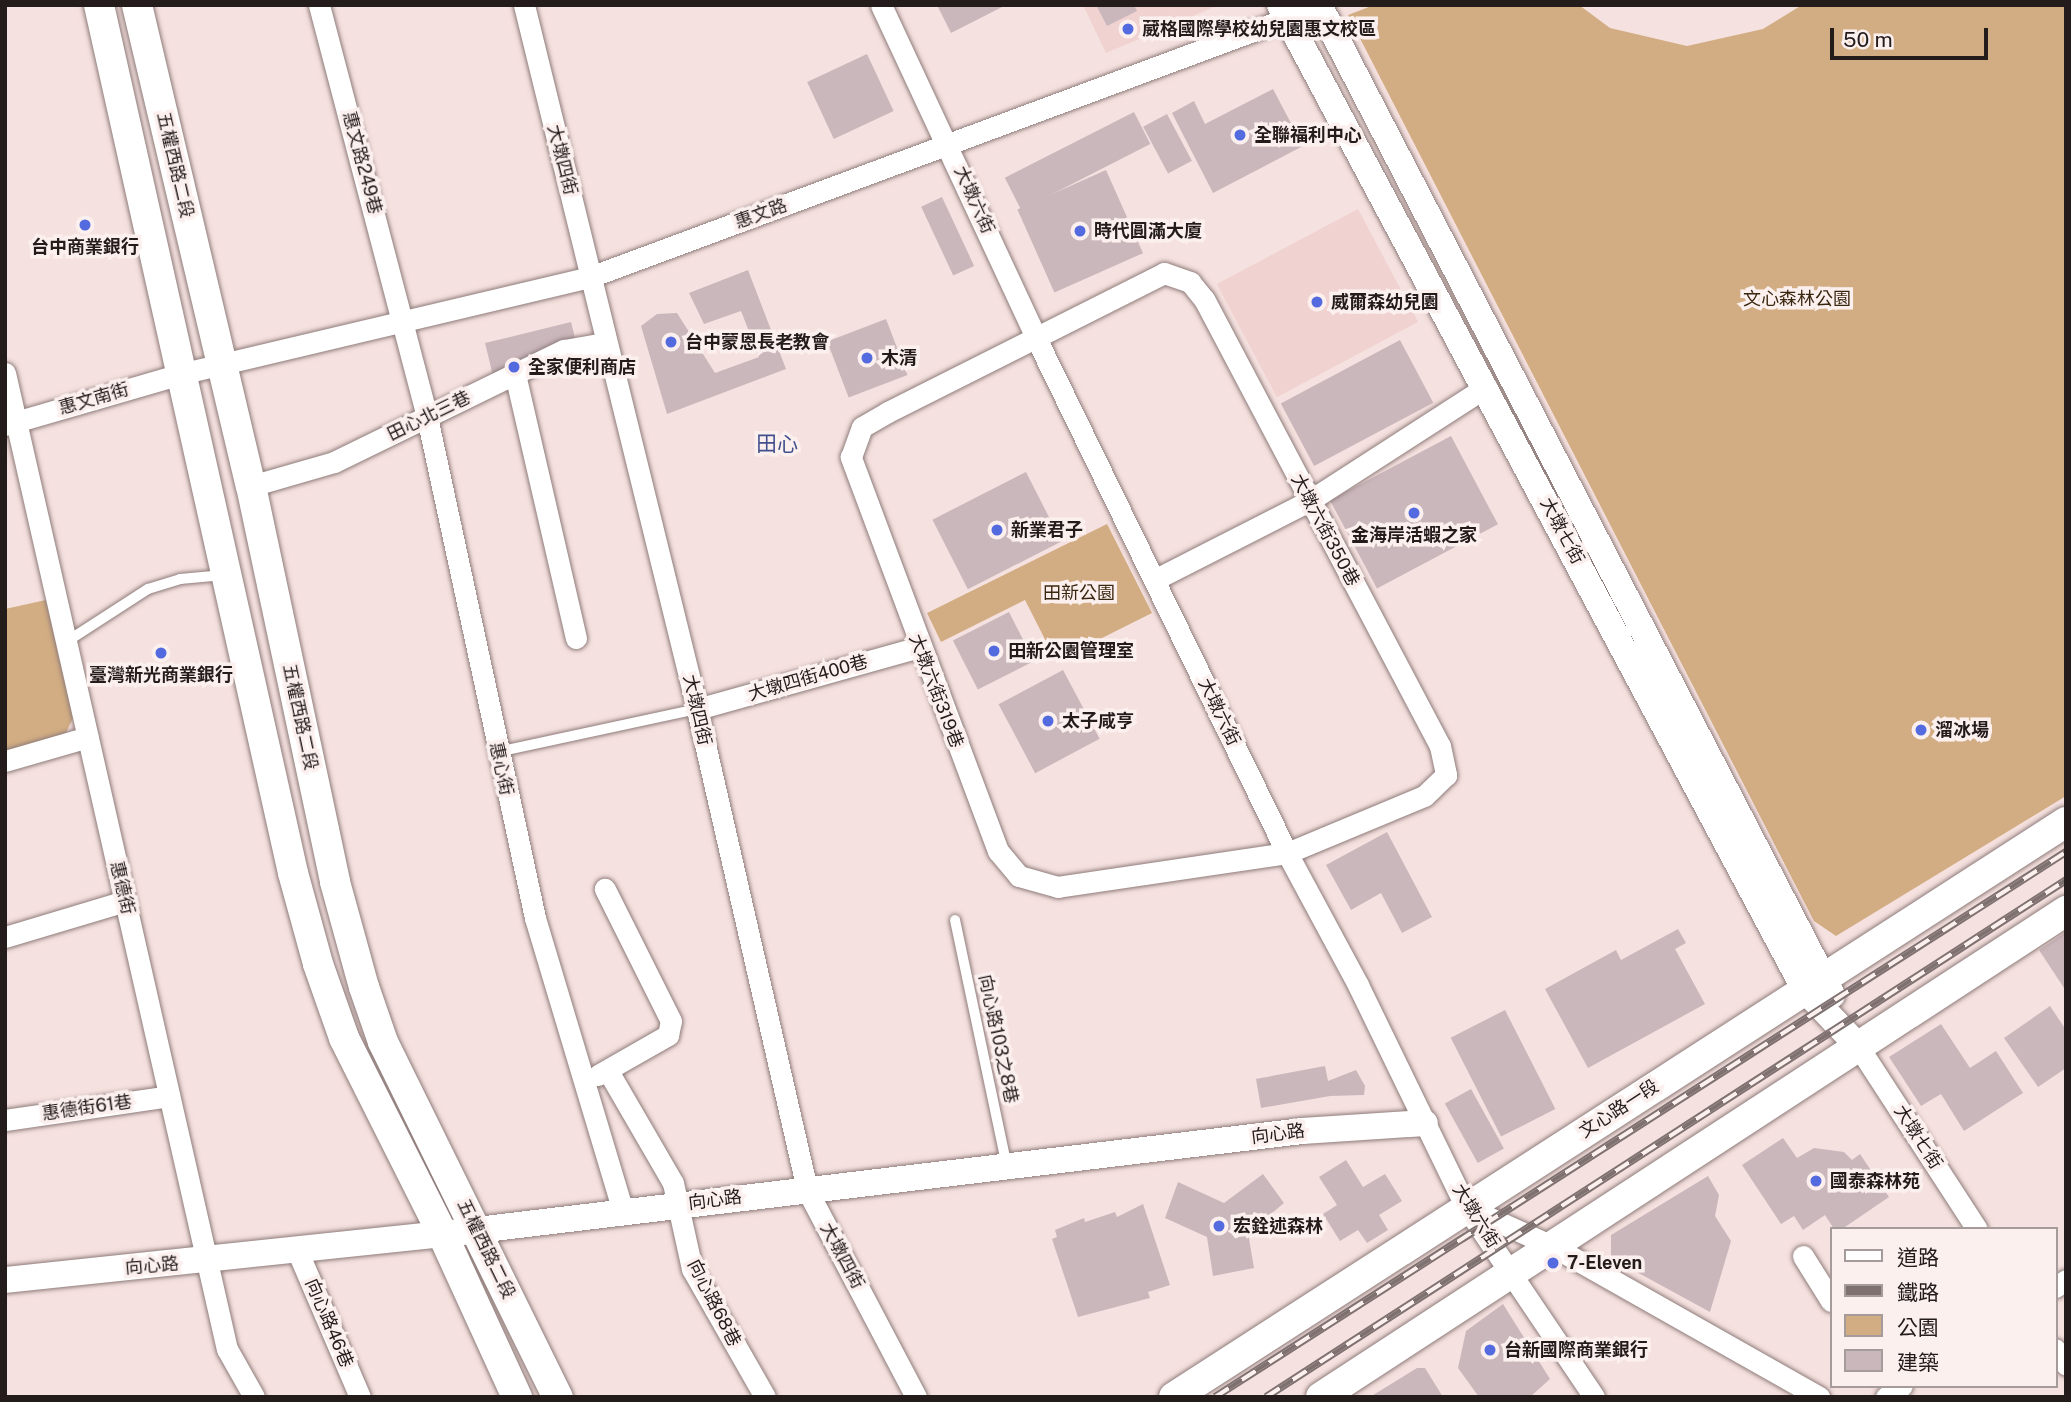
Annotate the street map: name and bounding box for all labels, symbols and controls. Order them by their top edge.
scale bar [1833,14,1990,58]
place label: 葳格國際學校幼兒園惠文校區 [1142,18,1376,40]
marker: 葳格國際學校幼兒園惠文校區 [1120,21,1136,37]
text: 50 m [1843,27,1893,52]
street label: 惠文路249巷 [338,109,386,217]
street label: 五權西路二段 [152,110,198,220]
street label: 大墩四街 [543,122,581,198]
place label: 全聯福利中心 [1254,124,1362,146]
marker: 全聯福利中心 [1232,127,1248,143]
street label: 大墩六街 [949,163,999,237]
street label: 惠文路 [732,195,790,233]
marker: 台中商業銀行 [77,217,93,233]
place label: 時代圓滿大廈 [1094,220,1202,242]
marker: 時代圓滿大廈 [1072,223,1088,239]
place label: 台中商業銀行 [31,236,139,258]
park label: 文心森林公園 [1743,288,1851,310]
place label: 威爾森幼兒園 [1331,291,1439,313]
marker: 威爾森幼兒園 [1309,294,1325,310]
place label: 台中蒙恩長老教會 [685,331,829,353]
marker: 台中蒙恩長老教會 [663,334,679,350]
place label: 木清 [881,347,917,369]
marker: 木清 [859,350,875,366]
place label: 全家便利商店 [528,356,636,378]
marker: 全家便利商店 [506,359,522,375]
street label: 惠文南街 [56,379,132,419]
street label: 田心北三巷 [384,387,474,445]
district label: 田心 [756,431,798,457]
street label: 大墩六街350巷 [1286,470,1364,590]
street label: 大墩七街 [1536,494,1588,568]
marker: 金海岸活蝦之家 [1406,505,1422,521]
place label: 新業君子 [1011,519,1083,541]
marker: 新業君子 [989,522,1005,538]
place label: 金海岸活蝦之家 [1351,524,1477,546]
park label: 田新公園 [1043,582,1115,604]
street label: 大墩六街319巷 [904,631,968,751]
place label: 田新公園管理室 [1008,640,1134,662]
marker: 田新公園管理室 [986,643,1002,659]
marker: 臺灣新光商業銀行 [153,645,169,661]
street label: 大墩四街400巷 [746,651,870,705]
street label: 五權西路二段 [278,662,322,772]
place label: 臺灣新光商業銀行 [89,664,233,686]
street label: 大墩四街 [678,672,716,748]
street label: 大墩六街 [1194,675,1244,749]
place label: 太子咸亨 [1062,710,1134,732]
marker: 太子咸亨 [1040,713,1056,729]
place label: 溜冰場 [1935,719,1989,741]
marker: 溜冰場 [1913,722,1929,738]
street label: 惠心街 [485,740,517,798]
street label: 惠德街 [105,859,139,917]
street label: 向心路103之8巷 [974,973,1022,1105]
street label: 文心路一段 [1575,1075,1663,1143]
street label: 惠德街61巷 [41,1091,133,1125]
street label: 大墩七街 [1889,1101,1947,1173]
street label: 向心路 [1250,1120,1306,1148]
place label: 國泰森林苑 [1830,1170,1920,1192]
marker: 國泰森林苑 [1808,1173,1824,1189]
street label: 大墩六街 [1448,1180,1504,1252]
street label: 向心路 [687,1186,743,1214]
street label: 五權西路二段 [453,1196,519,1302]
place label: 宏銓述森林 [1233,1215,1323,1237]
marker: 宏銓述森林 [1211,1218,1227,1234]
street label: 大墩四街 [816,1219,868,1293]
legend [1829,1227,2057,1388]
text: 道路 [1897,1245,1939,1270]
place label: 7-Eleven [1567,1252,1642,1274]
street label: 向心路 [124,1253,180,1279]
marker: 7-Eleven [1545,1255,1561,1271]
street label: 向心路68巷 [683,1256,745,1350]
street label: 向心路46巷 [301,1275,357,1371]
text: 鐵路 [1897,1280,1939,1305]
text: 公園 [1897,1315,1939,1340]
place label: 台新國際商業銀行 [1504,1339,1648,1361]
marker: 台新國際商業銀行 [1482,1342,1498,1358]
text: 建築 [1897,1350,1939,1375]

